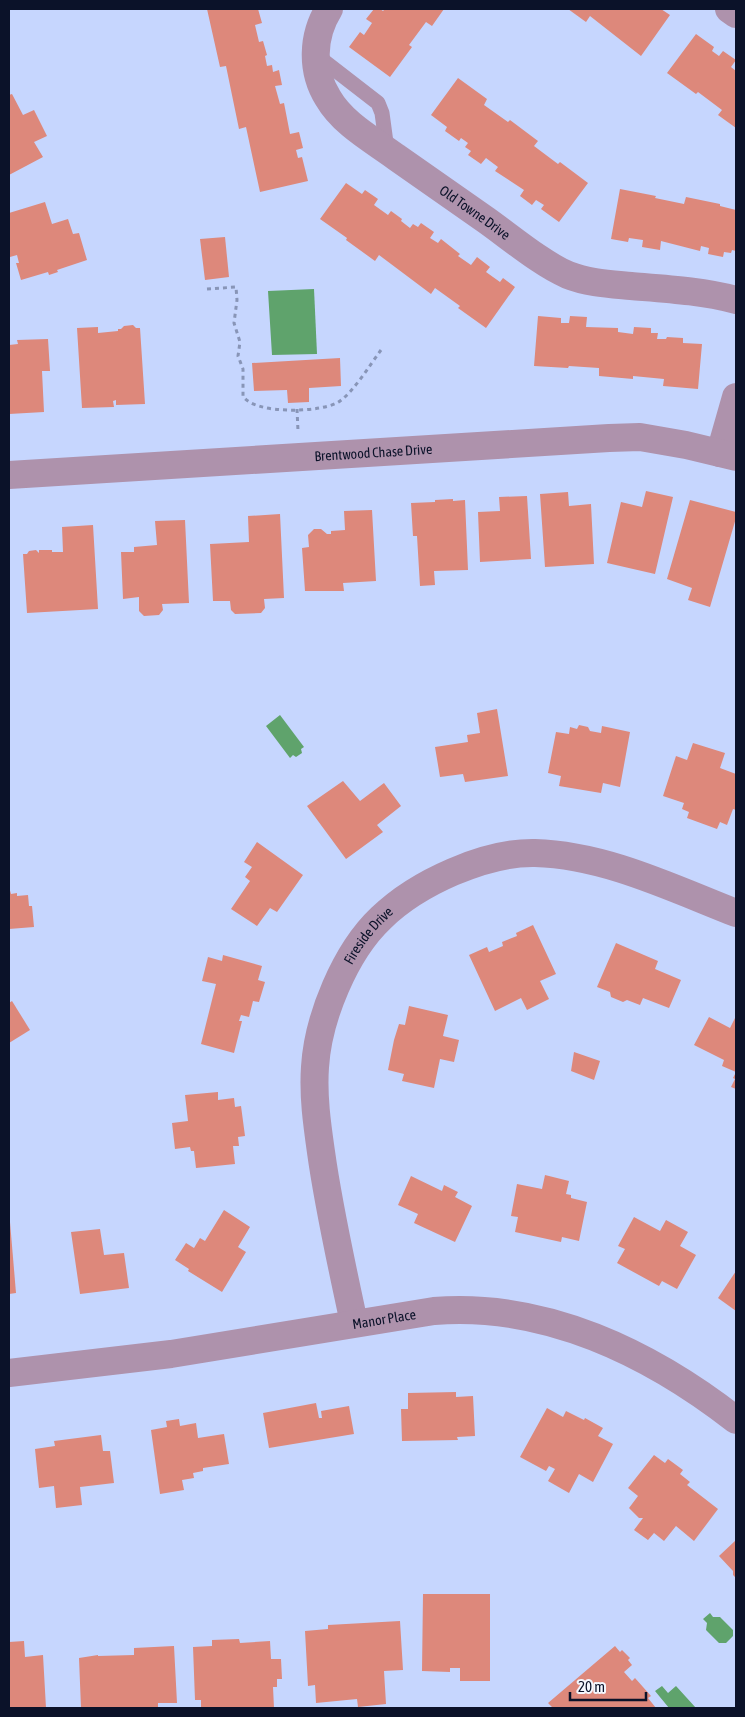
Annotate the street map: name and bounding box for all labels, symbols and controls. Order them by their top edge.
street label: Old Towne Drive [437,182,513,243]
street label: Brentwood Chase Drive [314,441,433,464]
street label: Fireside Drive [340,903,396,967]
street label: Manor Place [351,1306,417,1332]
scale bar [570,1670,646,1702]
text: 20 m [578,1678,605,1695]

